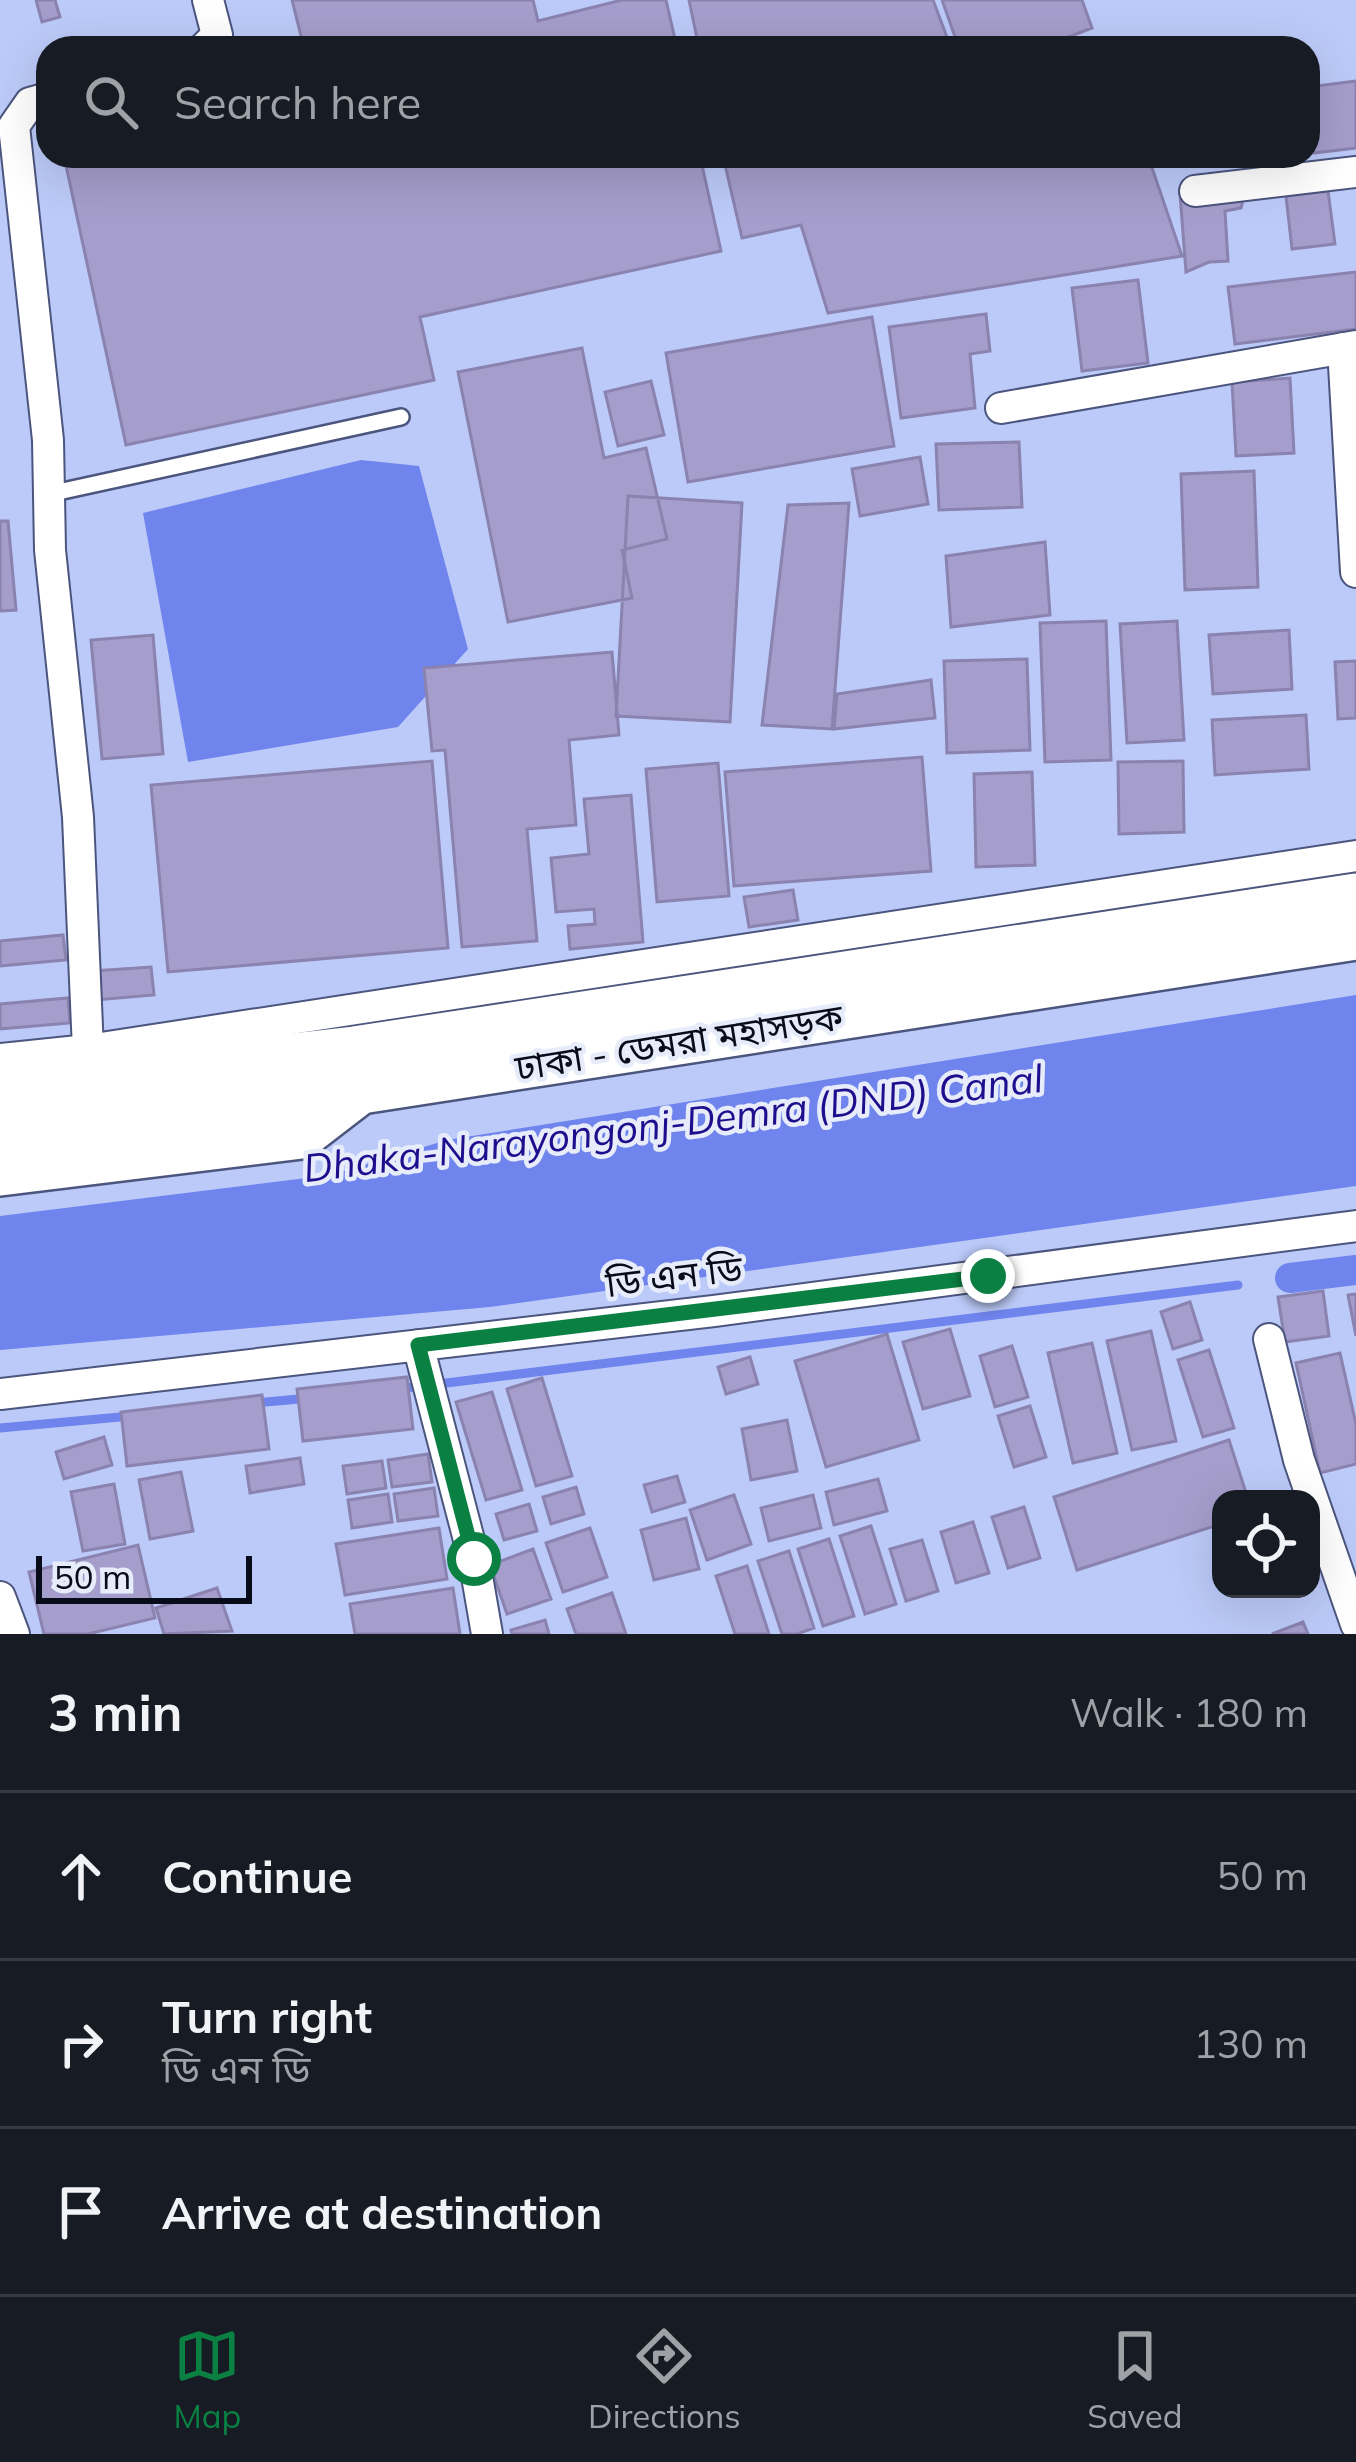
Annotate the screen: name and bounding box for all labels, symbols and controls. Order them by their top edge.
search box [36,36,1320,168]
icon: search [78,69,144,135]
text: Search here [174,74,421,130]
street label: ঢাকা - ডেমরা মহাসড়ক [511,993,847,1090]
water label: Dhaka-Narayongonj-Demra (DND) Canal [301,1053,1046,1192]
street label: ডি এন ডি [602,1245,745,1306]
route end [961,1249,1015,1303]
map controls [1212,1490,1320,1598]
button: locate [1212,1490,1320,1598]
route start [447,1532,501,1586]
scale bar [36,1550,252,1603]
text: 50 m [54,1556,131,1597]
text: 3 min [48,1680,183,1744]
text: Walk · 180 m [1070,1688,1308,1737]
icon: ahead [48,1843,114,1909]
text: Continue [162,1848,352,1904]
text: 50 m [1217,1851,1308,1900]
text: Turn right [162,1988,372,2044]
icon: right [48,2011,114,2077]
text: 130 m [1193,2019,1308,2068]
text: ডি এন ডি [162,2044,311,2093]
icon: arrive [48,2179,114,2245]
text: Arrive at destination [162,2184,602,2240]
tab: Map [173,2323,241,2436]
tab: Directions [588,2323,741,2436]
tab: Saved [1087,2323,1183,2436]

